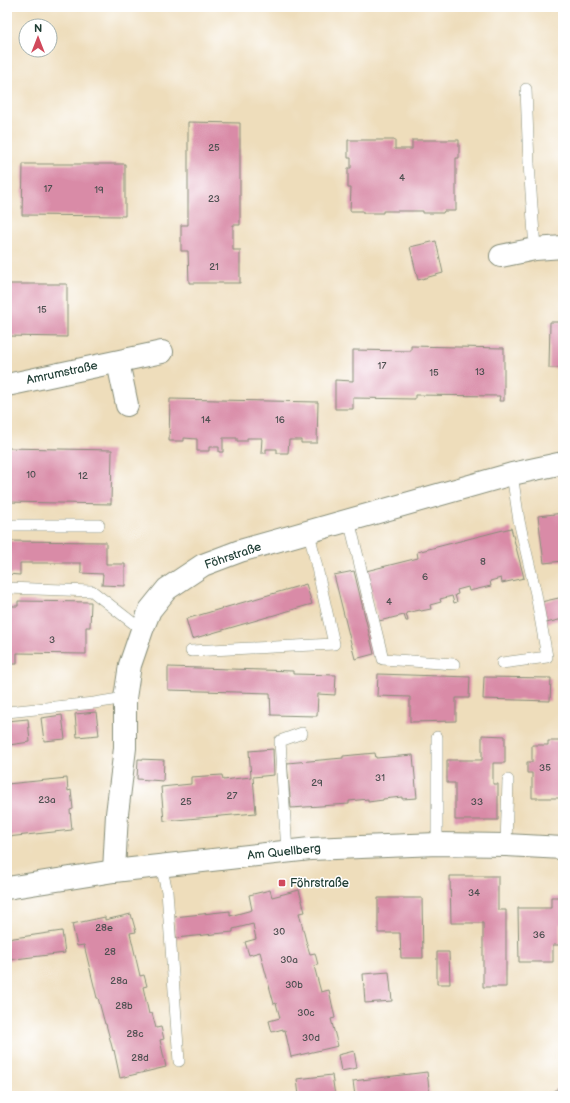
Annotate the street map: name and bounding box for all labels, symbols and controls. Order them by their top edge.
north arrow [18,18,58,58]
text: N [34,22,42,35]
house number: 25 [208,142,220,154]
house number: 4 [399,172,405,184]
house number: 17 [44,183,52,195]
house number: 19 [94,184,104,196]
house number: 23 [208,193,220,205]
house number: 21 [209,261,219,273]
house number: 15 [37,304,47,316]
street label: Amrumstraße [25,358,99,388]
house number: 17 [378,360,386,372]
house number: 13 [475,366,485,378]
house number: 15 [429,367,439,379]
house number: 14 [201,414,211,426]
house number: 16 [275,414,285,426]
house number: 10 [26,469,36,481]
house number: 12 [78,470,88,482]
street label: Föhrstraße [203,539,263,573]
house number: 8 [480,556,486,568]
house number: 6 [422,571,428,583]
house number: 4 [386,596,392,608]
house number: 3 [49,634,55,646]
house number: 35 [539,762,551,774]
house number: 31 [375,772,385,784]
house number: 29 [311,777,323,789]
house number: 27 [227,790,237,802]
house number: 23a [38,794,56,806]
house number: 25 [180,796,192,808]
house number: 33 [471,796,483,808]
street label: Am Quellberg [246,841,322,863]
place label: Föhrstraße [290,876,349,891]
marker: Föhrstraße [277,878,287,888]
house number: 34 [468,887,480,899]
house number: 28e [95,922,113,934]
house number: 30 [273,926,285,938]
house number: 36 [533,929,545,941]
house number: 28 [104,946,116,958]
house number: 30a [280,954,298,966]
house number: 28a [110,975,128,987]
house number: 30b [285,979,303,991]
house number: 28b [115,1000,133,1012]
house number: 30c [297,1007,315,1019]
house number: 28c [126,1028,144,1040]
house number: 30d [302,1032,320,1044]
house number: 28d [131,1052,149,1064]

